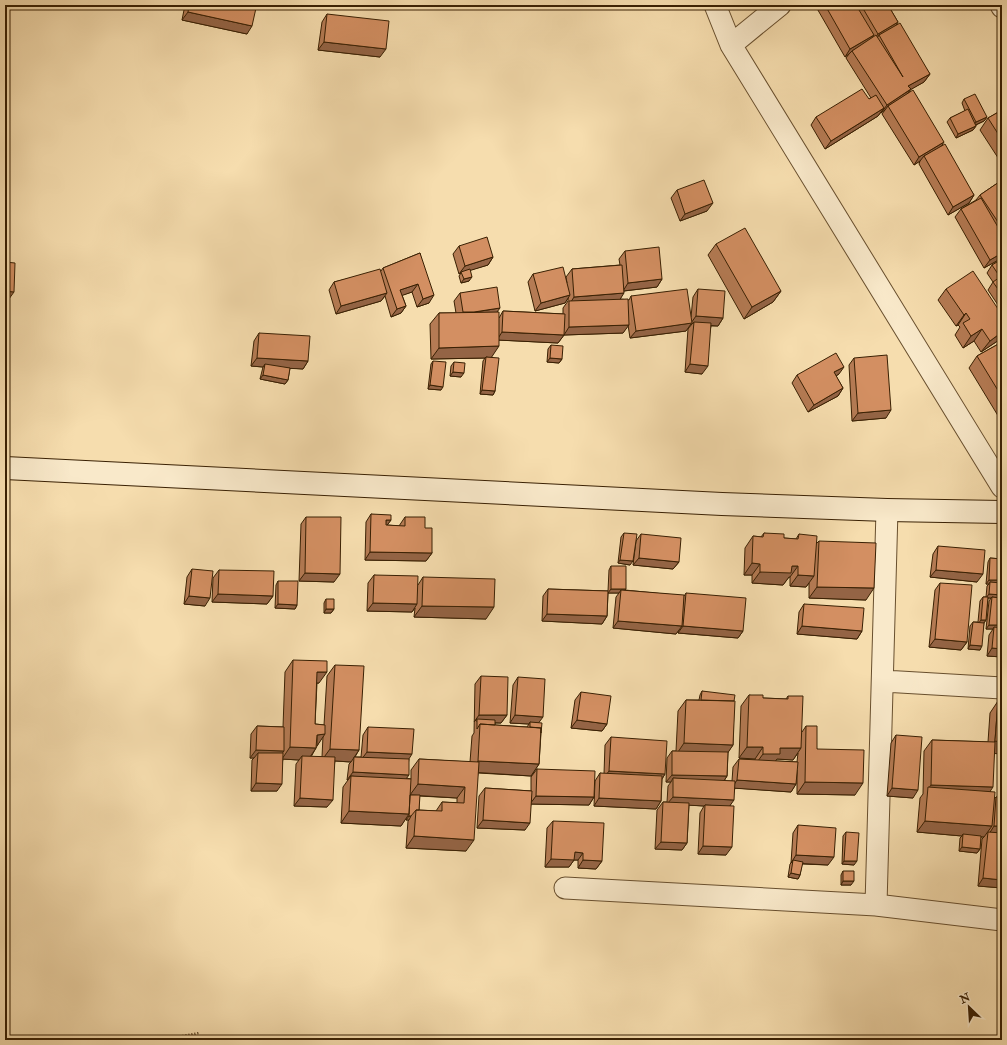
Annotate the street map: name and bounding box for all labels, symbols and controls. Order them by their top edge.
north arrow [949,987,989,1027]
text: N [957,990,973,1007]

